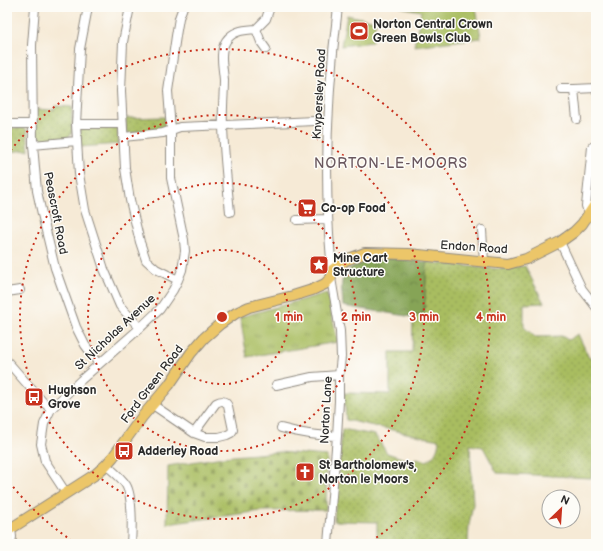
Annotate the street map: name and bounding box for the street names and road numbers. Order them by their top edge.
street label: Knypersley Road [310,48,329,140]
street label: Peascroft Road [40,171,71,256]
street label: Endon Road [440,238,508,257]
street label: St Nicholas Avenue [72,291,159,374]
street label: Ford Green Road [118,342,187,426]
street label: Norton Lane [317,376,336,444]

